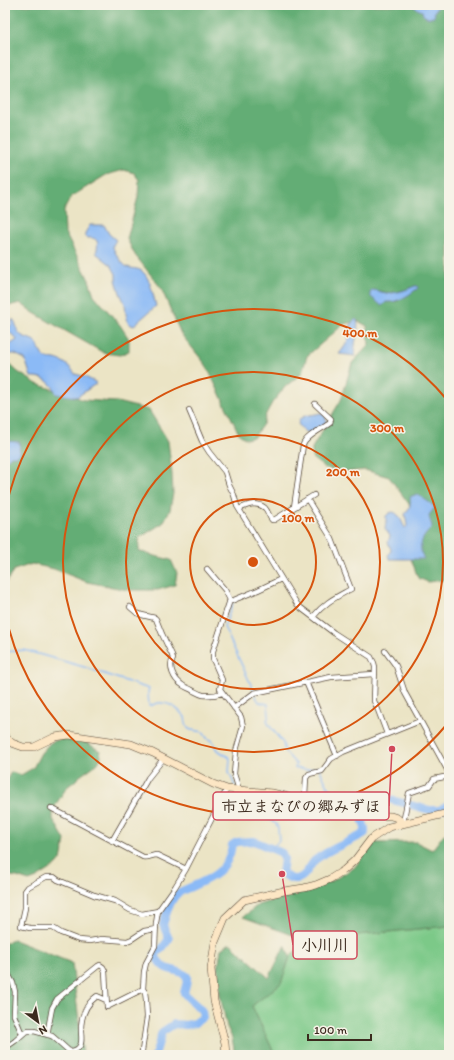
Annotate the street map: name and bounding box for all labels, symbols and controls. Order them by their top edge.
text: 400 m [343,326,378,340]
text: 300 m [370,421,405,435]
text: 200 m [326,465,361,479]
text: 100 m [281,511,315,525]
centre of rings [246,555,260,569]
callout: 市立まなびの郷みずほ [213,792,389,820]
text: 市立まなびの郷みずほ [221,797,381,816]
callout: 小川川 [293,931,357,959]
text: 小川川 [301,936,349,955]
north arrow [18,1002,58,1042]
scale bar [308,1016,371,1042]
text: N [36,1023,50,1038]
text: 100 m [314,1023,347,1037]

